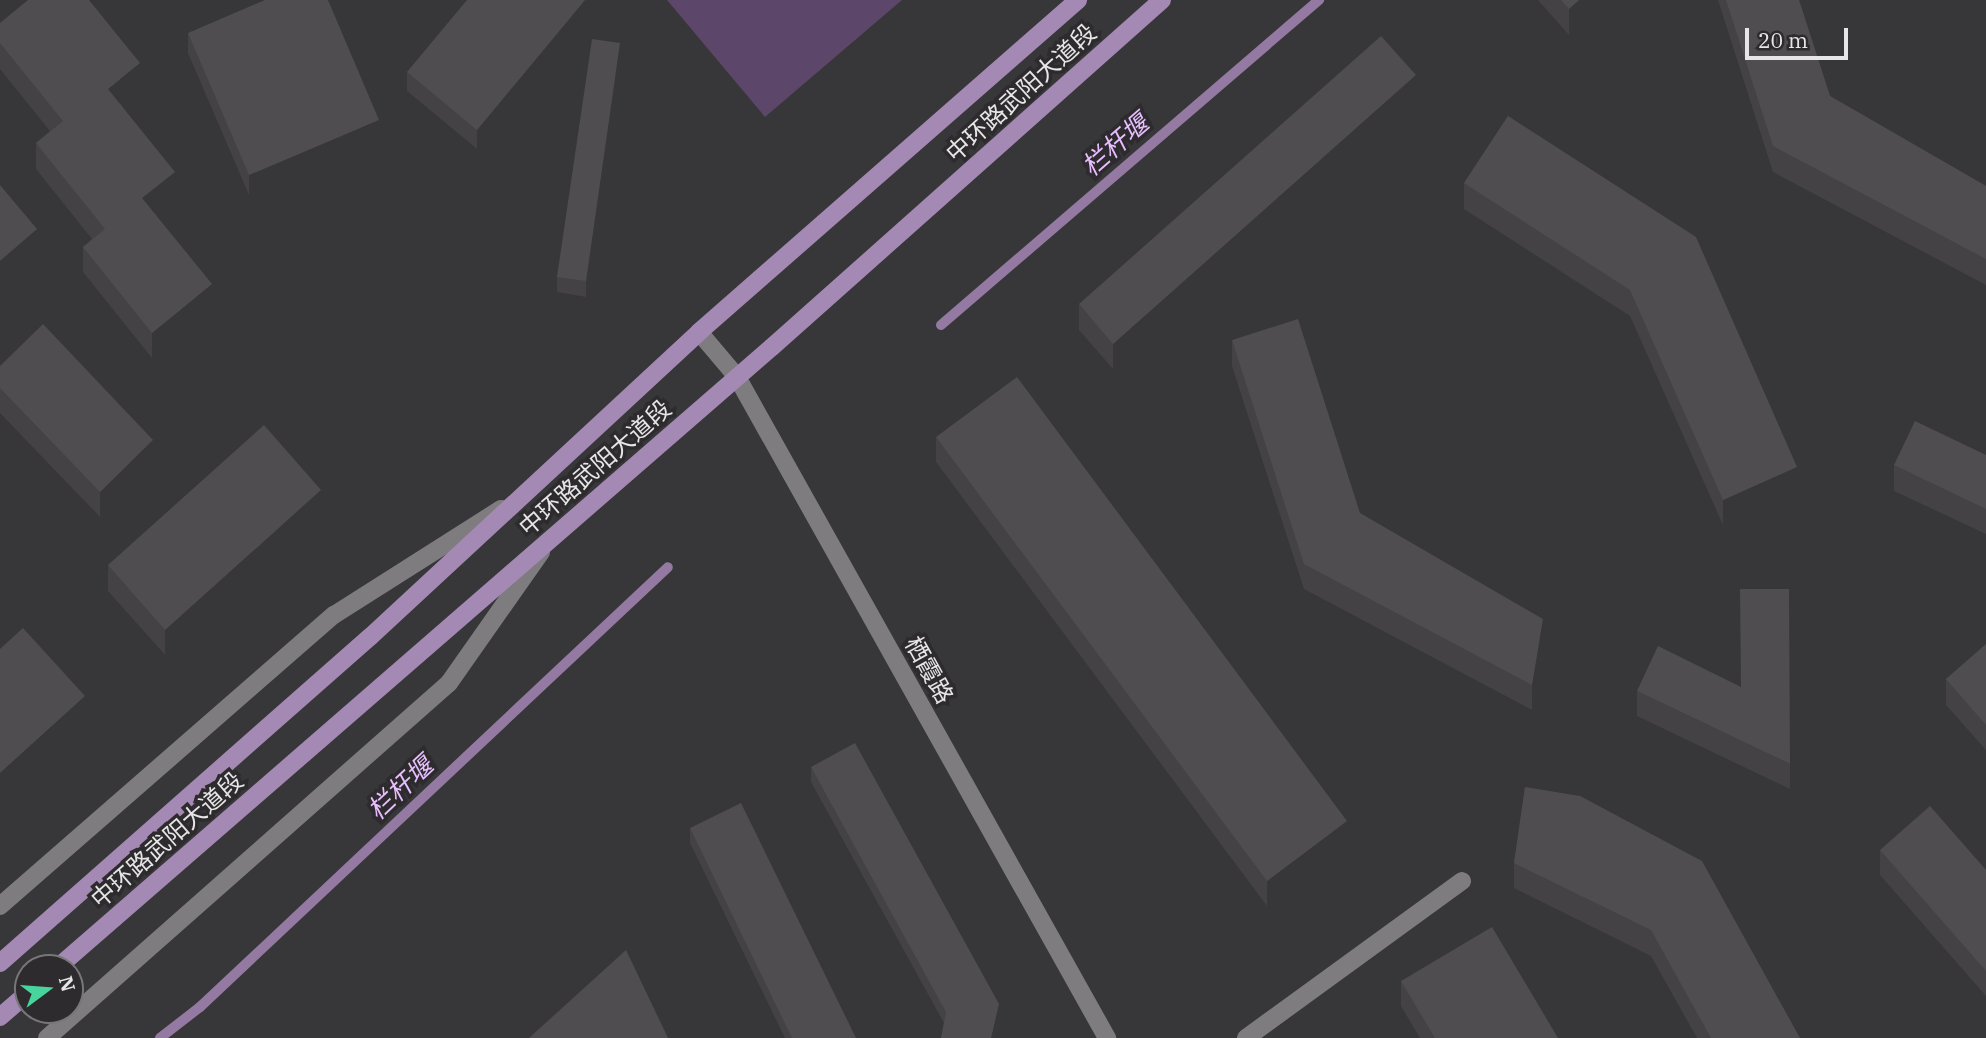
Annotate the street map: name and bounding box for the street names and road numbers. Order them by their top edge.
street label: 中环路武阳大道段 [940,18,1102,168]
street label: 中环路武阳大道段 [513,394,677,542]
street label: 栖霞路 [899,632,959,708]
street label: 中环路武阳大道段 [85,766,249,914]

